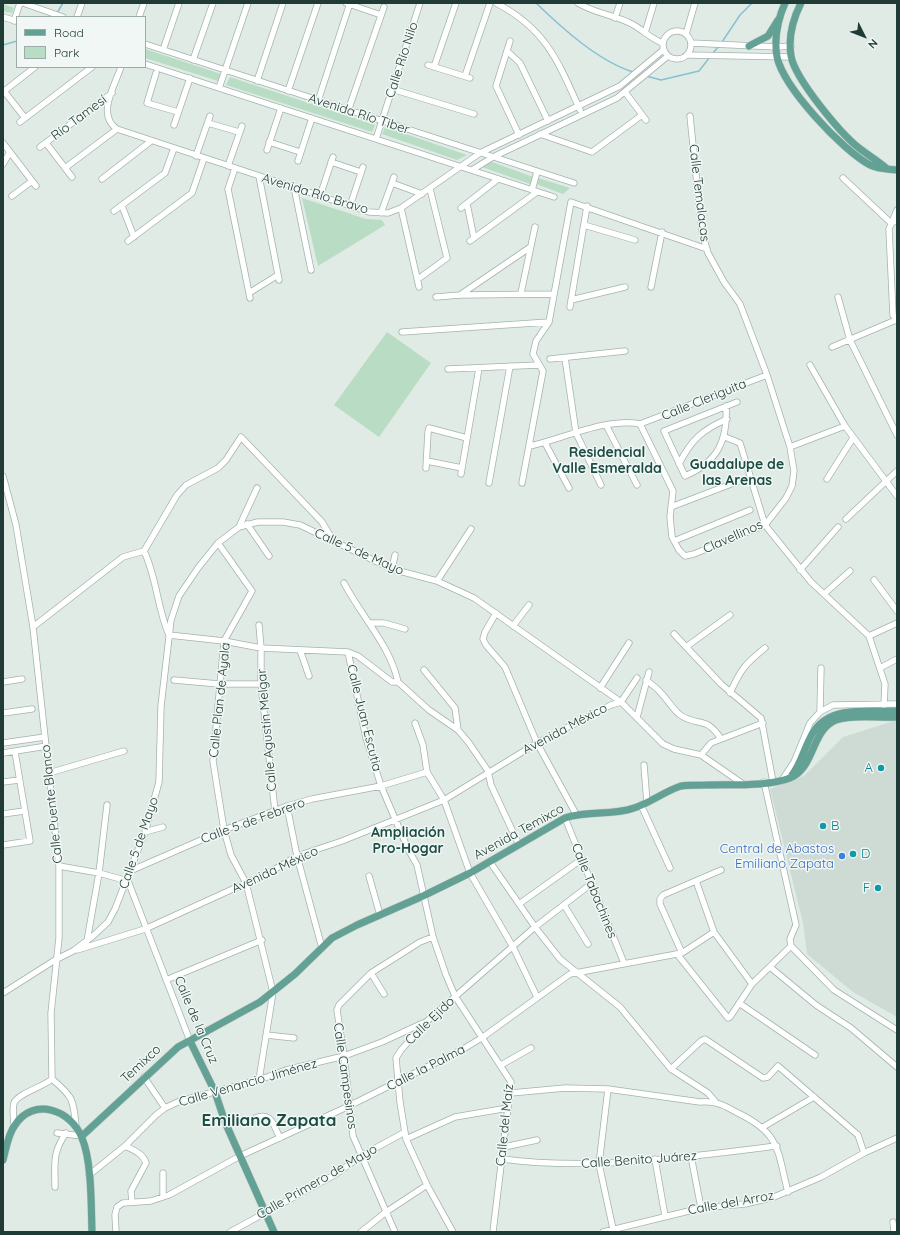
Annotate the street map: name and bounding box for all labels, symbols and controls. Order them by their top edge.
legend [16,16,146,68]
north arrow [844,16,884,56]
street label: Calle Río Nilo [382,20,422,100]
text: Road [54,25,84,40]
text: N [865,36,881,52]
text: Park [54,45,79,60]
street label: Avenida Río Tiber [306,90,412,138]
street label: Río Tamesí [48,92,110,144]
street label: Calle Temalacas [685,143,713,243]
street label: Avenida Río Bravo [260,170,370,218]
street label: Calle Cleriguita [659,376,749,424]
district label: Residencial Valle Esmeralda [552,445,662,478]
district label: Guadalupe de las Arenas [690,457,784,490]
street label: Clavellinos [701,517,765,557]
street label: Calle 5 de Mayo [312,525,406,579]
street label: Calle Plan de Ayala [206,642,234,758]
street label: Calle Juan Escutia [343,663,385,773]
street label: Calle Agustín Melgar [254,668,280,792]
street label: Avenida México [520,700,610,758]
street label: Calle Puente Blanco [38,744,66,864]
place label: A [865,760,873,776]
marker: A [876,763,886,773]
street label: Calle 5 de Mayo [116,795,162,891]
street label: Calle 5 de Febrero [199,795,307,847]
street label: Avenida Temixco [471,801,567,863]
place label: B [831,818,839,834]
marker: B [818,821,828,831]
district label: Ampliación Pro-Hogar [371,825,445,858]
street label: Calle Tabachines [568,841,620,941]
place label: Central de Abastos Emiliano Zapata [720,841,834,872]
street label: Avenida México [229,843,321,897]
place label: D [861,846,870,862]
marker: D [848,849,858,859]
marker: Central de Abastos Emiliano Zapata [837,851,847,861]
place label: F [863,880,870,896]
marker: F [873,883,883,893]
street label: Calle de la Cruz [171,974,221,1066]
street label: Calle Ejido [402,994,458,1048]
street label: Calle Campesinos [330,1022,360,1130]
street label: Temixco [118,1042,164,1086]
street label: Calle la Palma [384,1042,468,1094]
street label: Calle Venancio Jiménez [177,1056,319,1110]
street label: Calle del Maíz [493,1083,517,1167]
district label: Emiliano Zapata [202,1111,336,1131]
street label: Calle Primero de Mayo [254,1141,380,1223]
street label: Calle Benito Juárez [581,1148,697,1172]
street label: Calle del Arroz [687,1188,775,1218]

